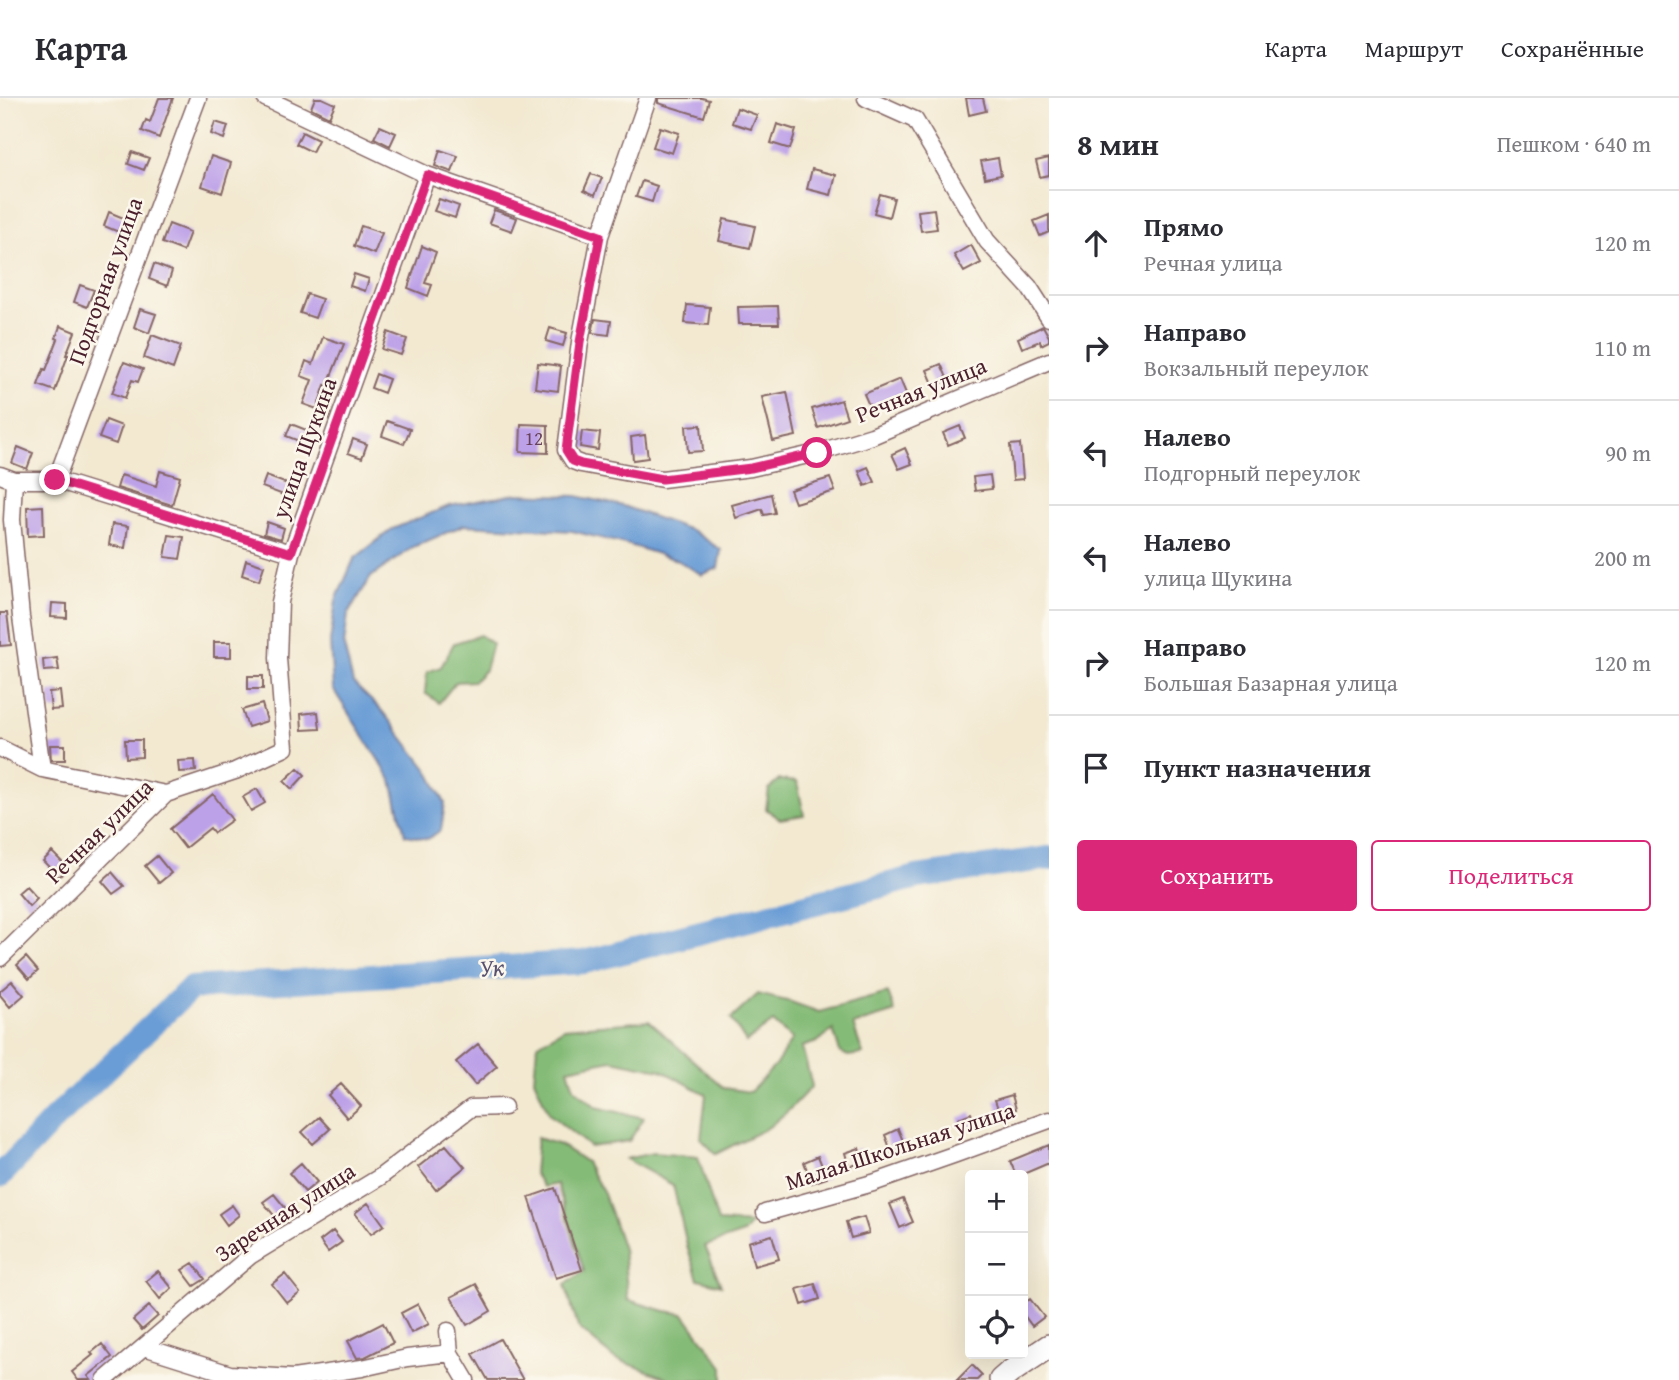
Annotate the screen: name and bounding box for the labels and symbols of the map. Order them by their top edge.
street label: Подгорная улица [59,192,150,369]
street label: Речная улица [850,348,991,431]
street label: улица Щукина [262,372,344,524]
house number: 12 [525,424,543,452]
route start [801,437,832,468]
route end [39,464,70,495]
street label: Речная улица [37,771,160,891]
water label: Ук [478,949,506,986]
street label: Малая Школьная улица [781,1093,1019,1198]
street label: Заречная улица [208,1154,361,1269]

